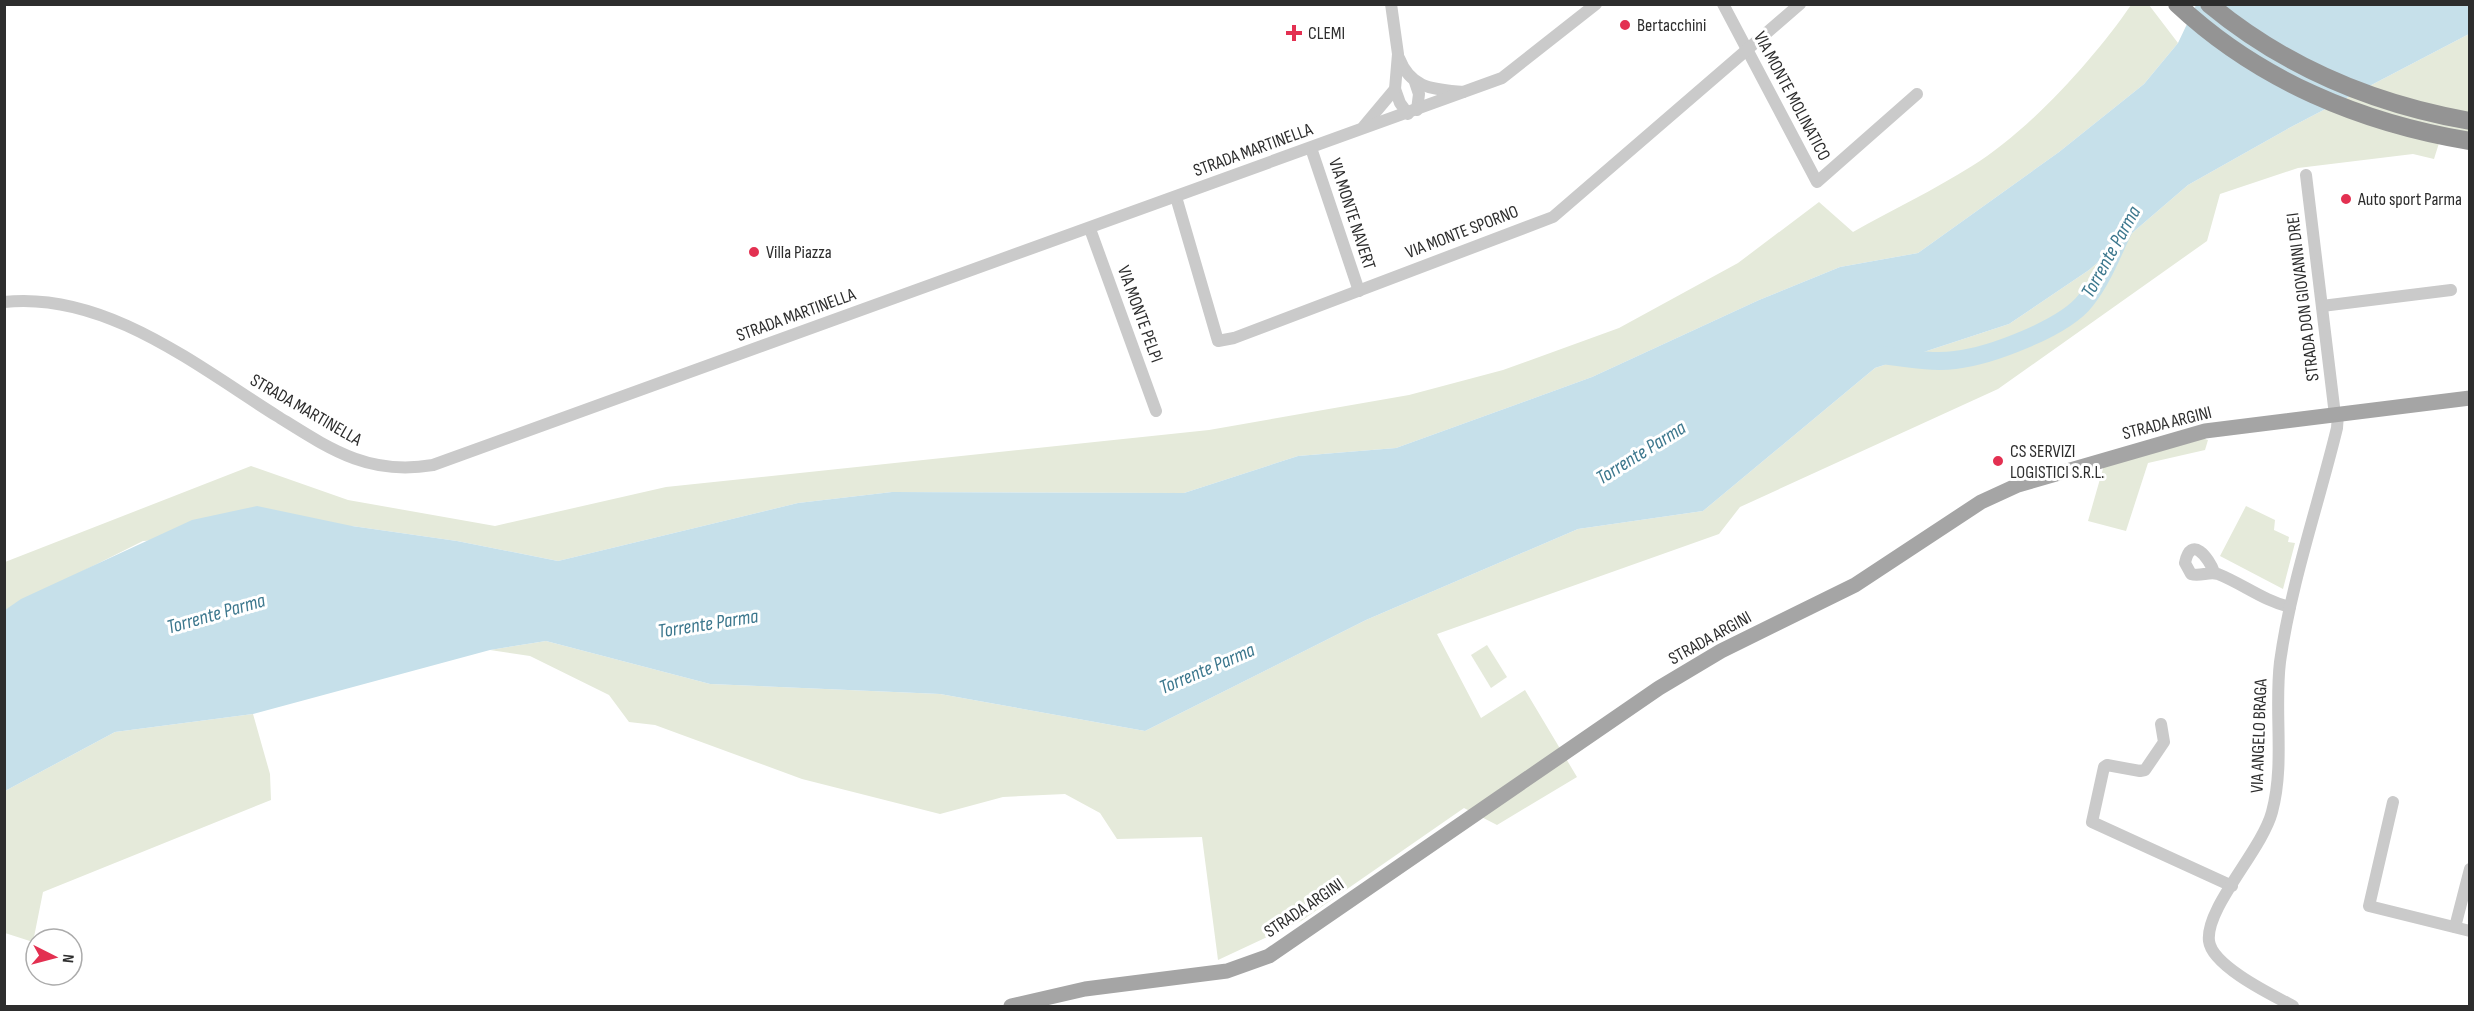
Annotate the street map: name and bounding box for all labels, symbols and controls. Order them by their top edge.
place label: Bertacchini [1637,15,1706,36]
marker: Bertacchini [1618,18,1632,32]
place label: CLEMI [1308,23,1345,44]
marker: CLEMI [1285,24,1303,42]
street label: VIA MONTE MOLINATICO [1749,28,1835,164]
street label: STRADA MARTINELLA [1191,119,1316,181]
street label: VIA MONTE NAVERT [1324,156,1380,272]
place label: Auto sport Parma [2357,189,2462,210]
marker: Auto sport Parma [2339,192,2353,206]
street label: VIA MONTE SPORNO [1403,201,1521,263]
water label: Torrente Parma [2076,202,2146,302]
street label: STRADA DON GIOVANNI DREI [2282,212,2324,382]
place label: Villa Piazza [766,242,832,263]
marker: Villa Piazza [747,245,761,259]
street label: VIA MONTE PELPI [1113,263,1167,365]
street label: STRADA MARTINELLA [734,284,859,346]
street label: STRADA MARTINELLA [247,370,366,451]
street label: STRADA ARGINI [2120,402,2214,444]
water label: Torrente Parma [1592,416,1690,490]
place label: CS SERVIZI LOGISTICI S.R.L. [2010,441,2105,483]
marker: CS SERVIZI LOGISTICI S.R.L. [1991,454,2005,468]
water label: Torrente Parma [164,588,268,640]
water label: Torrente Parma [656,604,760,644]
street label: STRADA ARGINI [1665,607,1755,669]
water label: Torrente Parma [1156,638,1258,700]
street label: VIA ANGELO BRAGA [2247,678,2271,793]
street label: STRADA ARGINI [1260,874,1348,942]
north arrow [24,927,84,987]
text: N [58,953,77,964]

